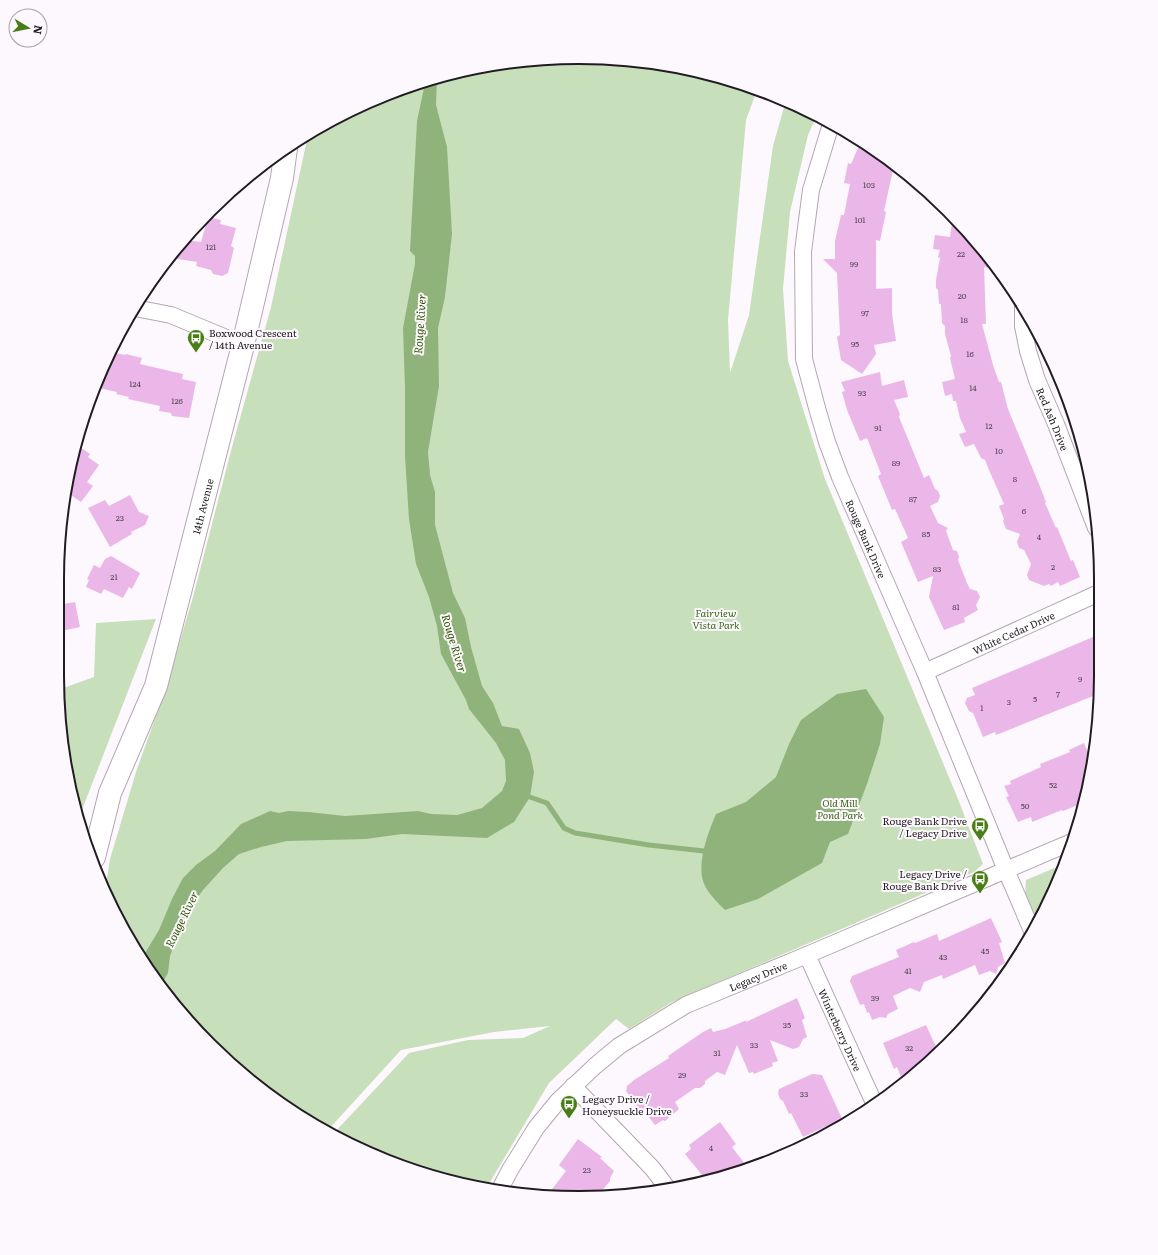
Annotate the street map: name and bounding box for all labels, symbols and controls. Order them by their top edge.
north arrow [8,8,48,48]
text: N [30,24,48,36]
house number: 103 [863,179,875,190]
house number: 101 [854,214,866,225]
house number: 121 [206,241,217,252]
house number: 22 [957,248,965,259]
house number: 99 [850,258,858,269]
house number: 20 [958,290,967,301]
water label: Rouge River [409,293,429,355]
house number: 97 [861,307,869,318]
house number: 18 [960,314,968,325]
place label: Boxwood Crescent / 14th Avenue [209,325,297,352]
bus stop icon: Boxwood Crescent / 14th Avenue [186,328,206,353]
house number: 95 [851,338,859,349]
house number: 16 [966,348,974,359]
house number: 124 [129,378,141,389]
house number: 14 [969,382,977,393]
street label: Red Ash Drive [1034,385,1073,453]
house number: 93 [858,387,866,398]
house number: 126 [171,395,184,406]
house number: 12 [985,420,993,431]
house number: 91 [874,422,882,433]
house number: 10 [995,445,1003,456]
house number: 89 [892,457,900,468]
house number: 8 [1013,473,1018,484]
street label: 14th Avenue [188,477,216,536]
house number: 87 [909,493,917,504]
street label: Rouge Bank Drive [843,497,891,580]
house number: 6 [1022,505,1027,516]
house number: 23 [116,512,124,523]
house number: 85 [922,528,930,539]
house number: 4 [1037,531,1042,542]
house number: 2 [1051,561,1055,572]
house number: 83 [933,563,941,574]
house number: 21 [110,571,118,582]
house number: 81 [952,601,961,612]
park label: Fairview Vista Park [693,605,740,632]
street label: White Cedar Drive [970,607,1057,657]
water label: Rouge River [439,612,471,674]
house number: 9 [1078,673,1082,684]
house number: 7 [1056,688,1060,699]
house number: 5 [1033,693,1037,704]
house number: 3 [1007,696,1011,707]
house number: 1 [980,702,984,713]
house number: 52 [1049,779,1057,790]
park label: Old Mill Pond Park [817,795,863,822]
house number: 50 [1021,800,1030,811]
place label: Rouge Bank Drive / Legacy Drive [882,813,967,840]
bus stop icon: Rouge Bank Drive / Legacy Drive [970,816,990,841]
place label: Legacy Drive / Rouge Bank Drive [882,866,968,893]
bus stop icon: Legacy Drive / Rouge Bank Drive [970,869,990,894]
water label: Rouge River [161,888,201,950]
house number: 45 [981,945,989,956]
house number: 43 [939,951,947,962]
street label: Legacy Drive [726,957,789,994]
house number: 41 [904,965,913,976]
street label: Winterberry Drive [816,986,866,1073]
house number: 39 [871,992,879,1003]
house number: 35 [783,1019,791,1030]
house number: 33 [750,1039,758,1050]
house number: 32 [905,1042,913,1053]
house number: 31 [713,1047,722,1058]
house number: 29 [678,1069,686,1080]
house number: 33 [800,1088,808,1099]
place label: Legacy Drive / Honeysuckle Drive [582,1091,672,1118]
bus stop icon: Legacy Drive / Honeysuckle Drive [559,1094,579,1119]
house number: 4 [709,1142,714,1153]
house number: 23 [583,1164,591,1175]

